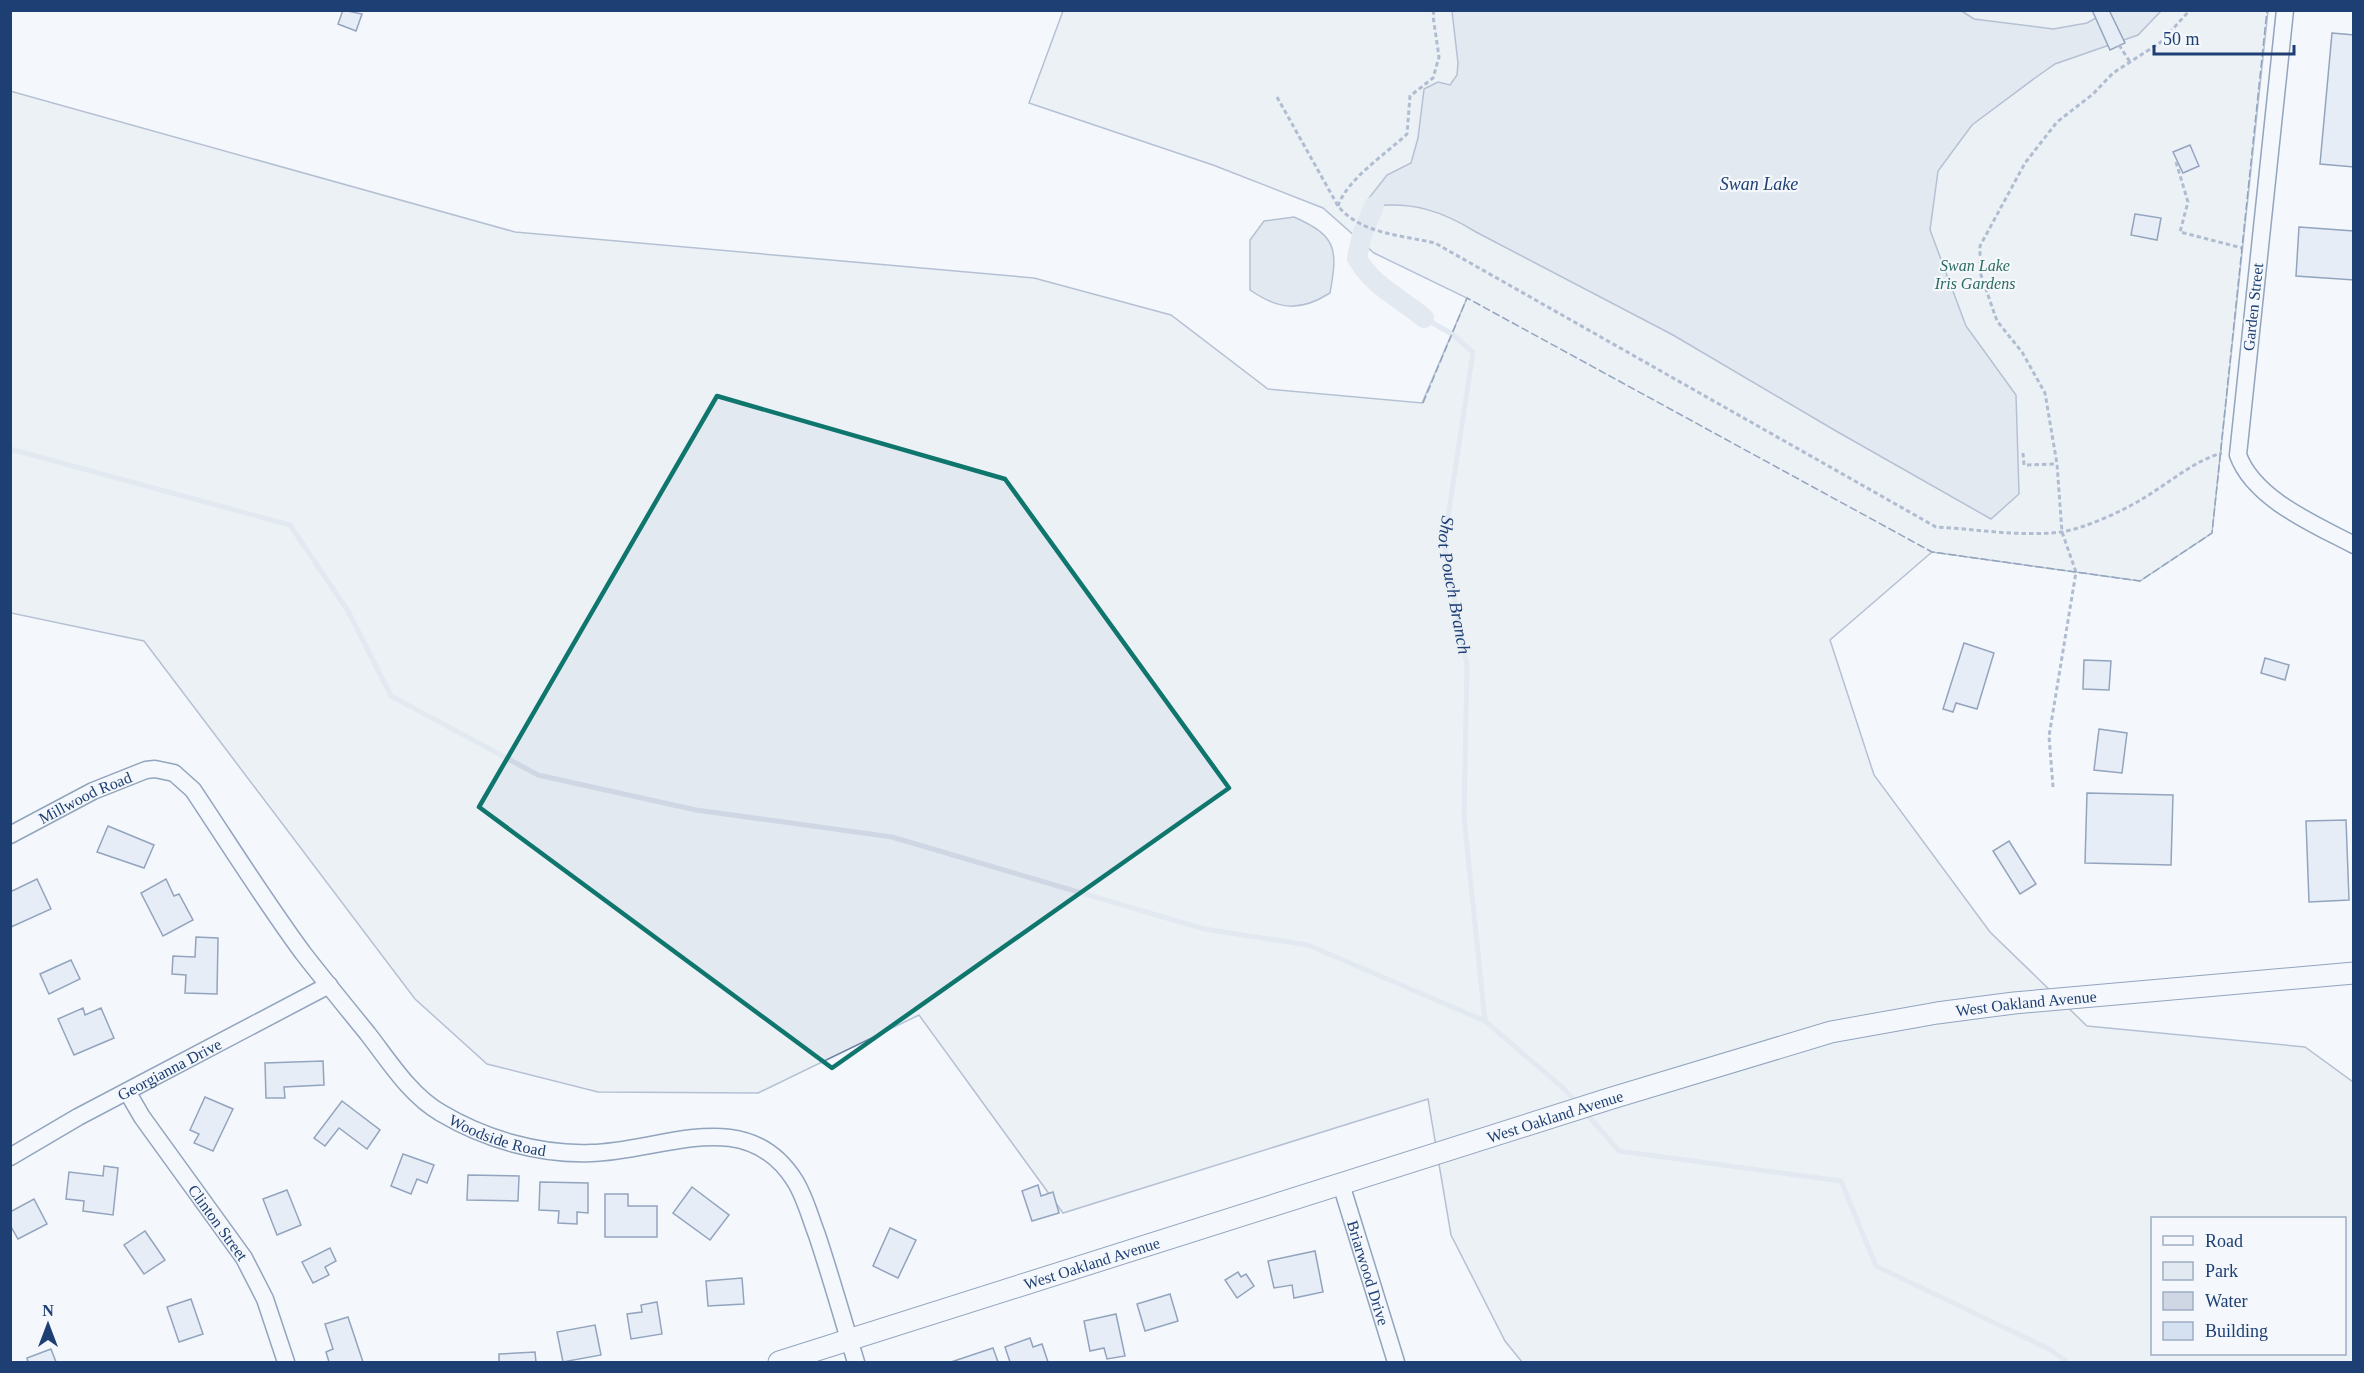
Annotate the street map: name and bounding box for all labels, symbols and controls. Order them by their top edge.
scale bar [2154,18,2294,56]
text: 50 m [2163,29,2200,49]
water label: Swan Lake [1720,174,1798,194]
park label: Swan Lake Iris Gardens [1934,257,2015,292]
street label: Garden Street [2240,262,2266,352]
water label: Shot Pouch Branch [1434,515,1475,656]
street label: Millwood Road [36,768,134,827]
street label: West Oakland Avenue [1955,987,2097,1019]
street label: Georgianna Drive [114,1035,224,1103]
street label: West Oakland Avenue [1485,1087,1625,1146]
street label: Woodside Road [446,1111,547,1159]
street label: Clinton Street [185,1181,252,1264]
legend [2151,1217,2346,1355]
street label: Briarwood Drive [1344,1218,1393,1327]
text: Road [2205,1231,2243,1251]
street label: West Oakland Avenue [1022,1233,1162,1292]
text: Park [2205,1261,2238,1281]
text: Water [2205,1291,2248,1311]
north arrow [18,1295,78,1355]
text: N [42,1302,54,1319]
text: Building [2205,1321,2268,1341]

